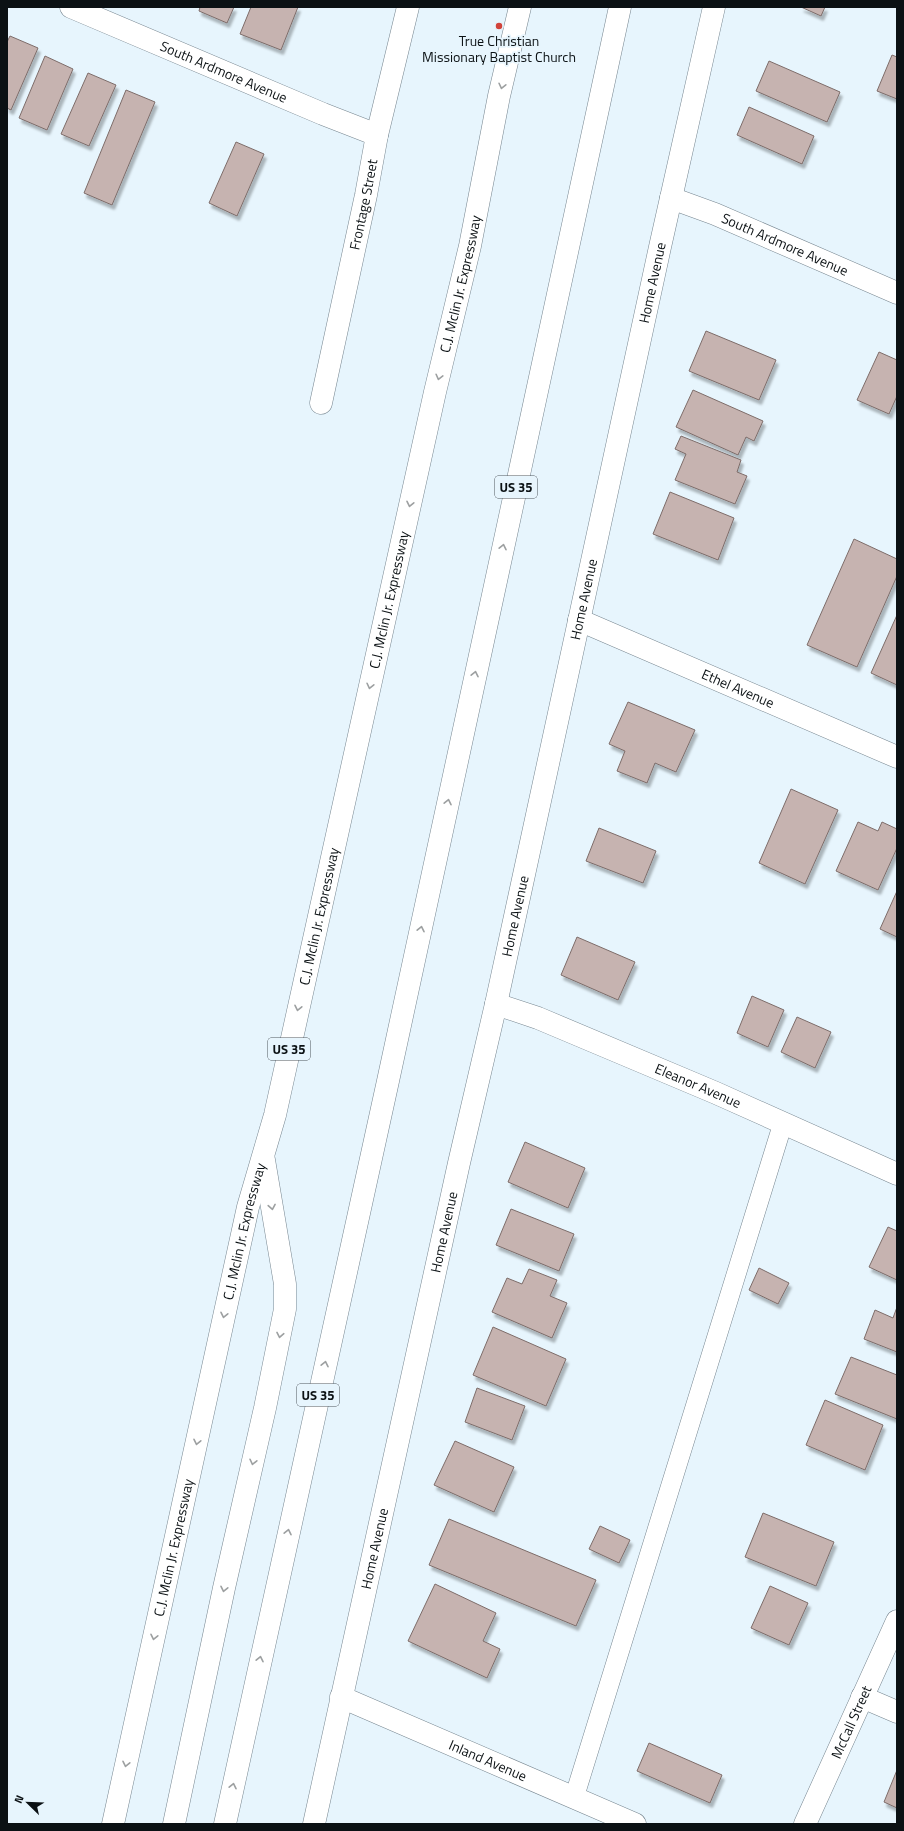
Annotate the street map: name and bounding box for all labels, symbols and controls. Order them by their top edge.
marker: True Christian Missionary Baptist Church [494,21,504,31]
place label: True Christian Missionary Baptist Church [422,30,576,67]
street label: South Ardmore Avenue [157,35,291,108]
one-way arrow [498,83,506,89]
street label: Frontage Street [343,157,382,252]
street label: South Ardmore Avenue [718,207,852,281]
street label: C.J. Mclin Jr. Expressway [434,213,486,355]
street label: Home Avenue [633,240,671,325]
one-way arrow [435,373,444,380]
road number: US 35 [495,476,537,498]
one-way arrow [407,501,415,507]
street label: C.J. Mclin Jr. Expressway [363,529,414,671]
one-way arrow [498,544,506,551]
street label: Home Avenue [564,557,602,642]
street label: Ethel Avenue [698,663,778,713]
one-way arrow [471,671,479,678]
one-way arrow [367,682,375,689]
one-way arrow [444,798,452,805]
street label: C.J. Mclin Jr. Expressway [293,845,344,987]
street label: Home Avenue [496,873,534,958]
one-way arrow [416,926,424,932]
one-way arrow [295,1005,303,1012]
road number: US 35 [268,1038,310,1060]
street label: Eleanor Avenue [652,1057,745,1113]
street label: C.J. Mclin Jr. Expressway [217,1160,271,1302]
street label: Home Avenue [424,1189,462,1275]
one-way arrow [267,1204,276,1210]
one-way arrow [221,1312,229,1318]
one-way arrow [276,1332,285,1338]
one-way arrow [321,1361,329,1367]
road number: US 35 [297,1384,339,1406]
one-way arrow [193,1439,201,1445]
one-way arrow [249,1459,257,1465]
street label: C.J. Mclin Jr. Expressway [148,1476,198,1618]
street label: Home Avenue [355,1506,393,1591]
one-way arrow [284,1529,292,1535]
one-way arrow [220,1586,228,1592]
one-way arrow [150,1634,158,1640]
one-way arrow [256,1656,264,1662]
street label: McCall Street [825,1682,877,1762]
street label: Inland Avenue [446,1734,530,1786]
one-way arrow [123,1761,131,1767]
north arrow [8,1783,48,1823]
one-way arrow [229,1783,237,1789]
text: N [10,1792,28,1806]

